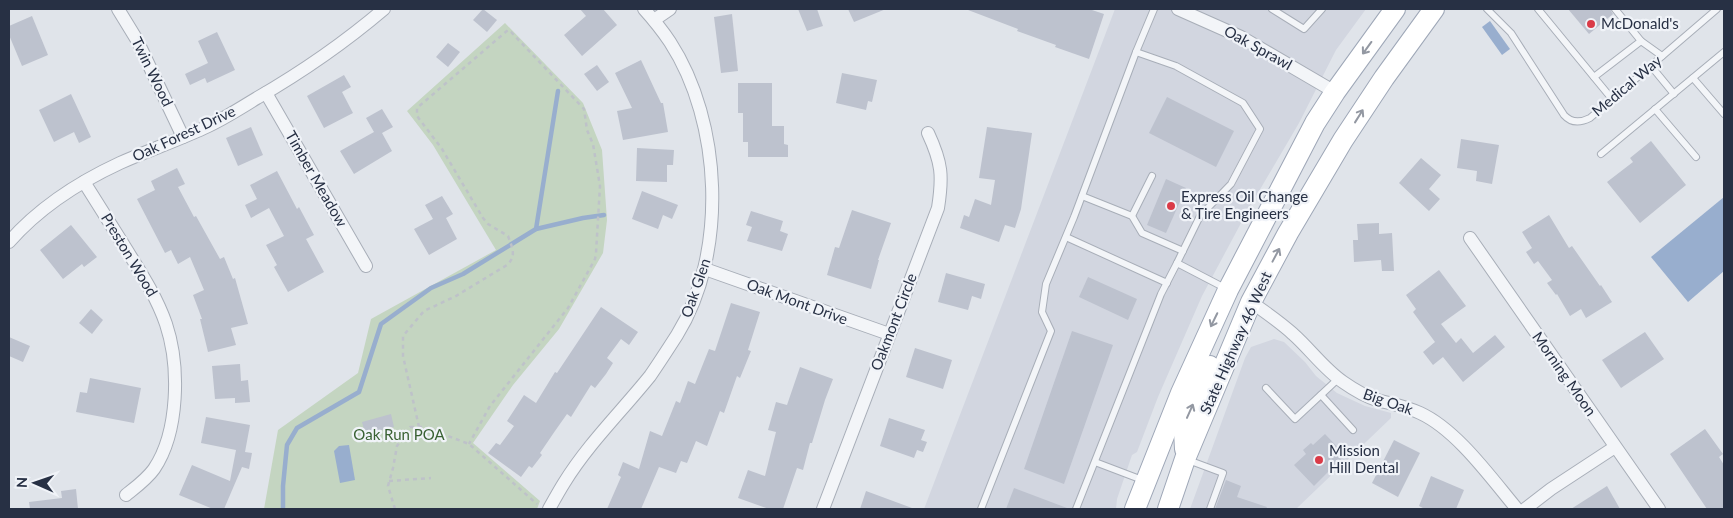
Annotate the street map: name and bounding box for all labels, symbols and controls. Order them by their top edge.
place label: McDonald's [1601,14,1679,32]
marker: McDonald's [1585,18,1597,30]
street label: Oak Sprawl [1221,21,1296,73]
street label: Twin Wood [128,34,177,109]
one-way arrow [1361,41,1372,54]
street label: Medical Way [1588,51,1665,119]
street label: Oak Forest Drive [129,101,238,165]
one-way arrow [1354,109,1364,123]
street label: Timber Meadow [282,127,352,230]
place label: Express Oil Change & Tire Engineers [1181,187,1308,222]
marker: Express Oil Change & Tire Engineers [1165,200,1177,212]
street label: Preston Wood [98,209,162,300]
one-way arrow [1271,248,1281,263]
street label: Oak Glen [677,256,714,320]
street label: State Highway 46 West [1195,268,1275,417]
street label: Oakmont Circle [866,270,920,373]
street label: Oak Mont Drive [744,274,850,328]
one-way arrow [1208,312,1218,327]
street label: Morning Moon [1529,328,1601,419]
street label: Big Oak [1361,384,1416,418]
one-way arrow [1186,404,1196,419]
park label: Oak Run POA [353,425,445,443]
place label: Mission Hill Dental [1329,441,1399,476]
marker: Mission Hill Dental [1313,454,1325,466]
north arrow [10,458,60,508]
text: N [13,477,30,488]

